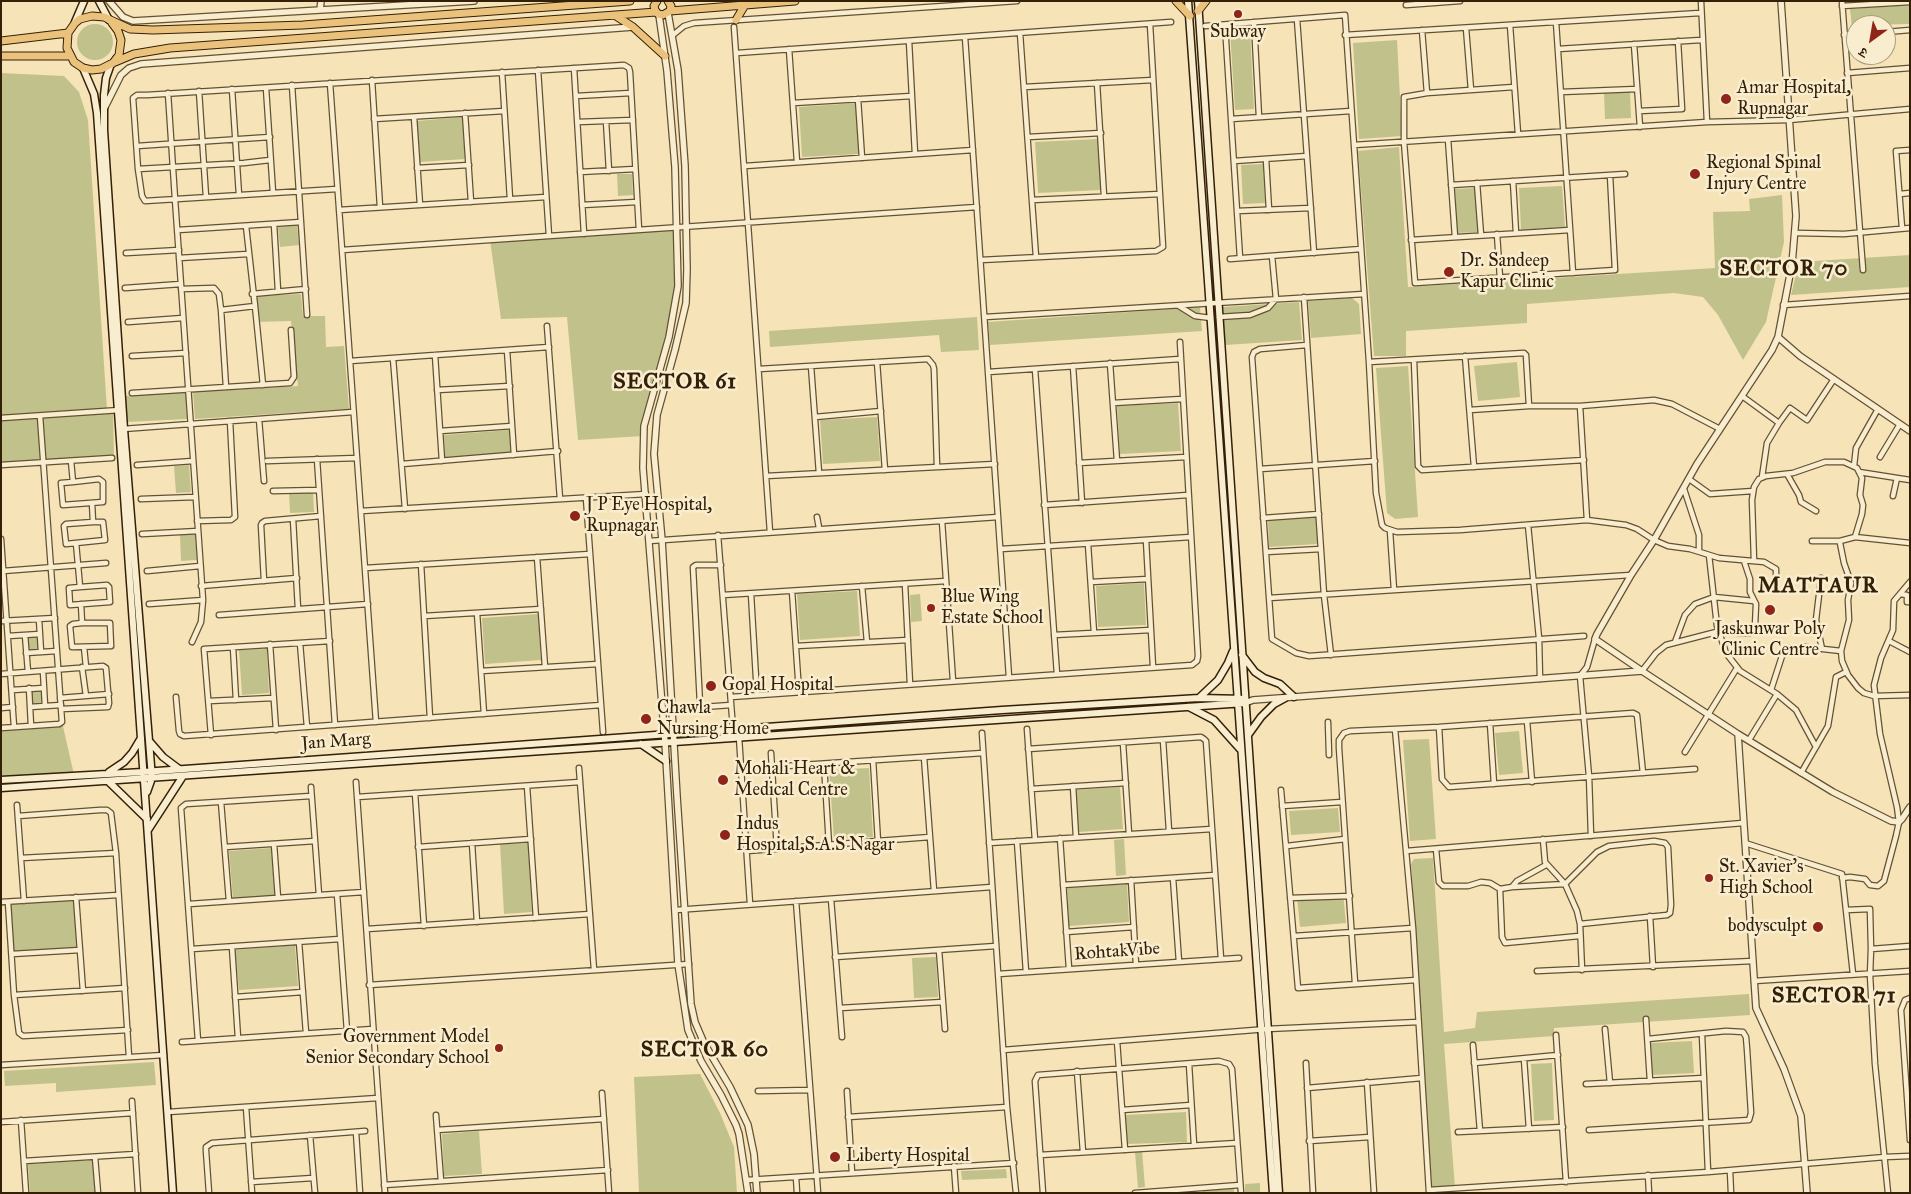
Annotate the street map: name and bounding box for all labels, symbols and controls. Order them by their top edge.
marker: Subway [1232,8,1244,20]
north arrow [1846,15,1896,65]
place label: Subway [1210,22,1266,44]
text: उ [1856,43,1871,61]
place label: Amar Hospital, Rupnagar [1737,78,1851,120]
marker: Amar Hospital, Rupnagar [1719,92,1733,106]
place label: Regional Spinal Injury Centre [1706,153,1821,195]
marker: Regional Spinal Injury Centre [1688,167,1702,181]
place label: Dr. Sandeep Kapur Clinic [1460,251,1554,294]
district label: SECTOR 70 [1718,257,1850,283]
marker: Dr. Sandeep Kapur Clinic [1442,265,1456,279]
district label: SECTOR 61 [612,370,738,396]
place label: J P Eye Hospital, Rupnagar [586,495,712,538]
marker: J P Eye Hospital, Rupnagar [568,509,582,523]
district label: MATTAUR [1757,574,1879,600]
place label: Blue Wing Estate School [941,587,1043,630]
marker: Blue Wing Estate School [925,602,937,614]
marker: Jaskunwar Poly Clinic Centre [1763,603,1777,617]
place label: Jaskunwar Poly Clinic Centre [1715,619,1825,662]
place label: Gopal Hospital [722,675,834,697]
marker: Gopal Hospital [704,679,718,693]
place label: Chawla Nursing Home [657,698,769,741]
marker: Chawla Nursing Home [639,712,653,726]
street label: Jan Marg [301,729,371,755]
place label: Mohali Heart & Medical Centre [734,759,855,802]
marker: Mohali Heart & Medical Centre [716,773,730,787]
place label: Indus Hospital,S.A.S Nagar [736,814,894,856]
marker: Indus Hospital,S.A.S Nagar [718,828,732,842]
place label: St. Xavier's High School [1719,857,1813,900]
marker: St. Xavier's High School [1703,872,1715,884]
place label: bodysculpt [1728,916,1807,938]
marker: bodysculpt [1811,920,1825,934]
street label: RohtakVibe [1073,938,1161,966]
district label: SECTOR 71 [1771,984,1897,1010]
place label: Government Model Senior Secondary School [306,1027,489,1070]
district label: SECTOR 60 [640,1038,770,1064]
marker: Government Model Senior Secondary School [493,1042,505,1054]
place label: Liberty Hospital [846,1146,970,1168]
marker: Liberty Hospital [828,1150,842,1164]

